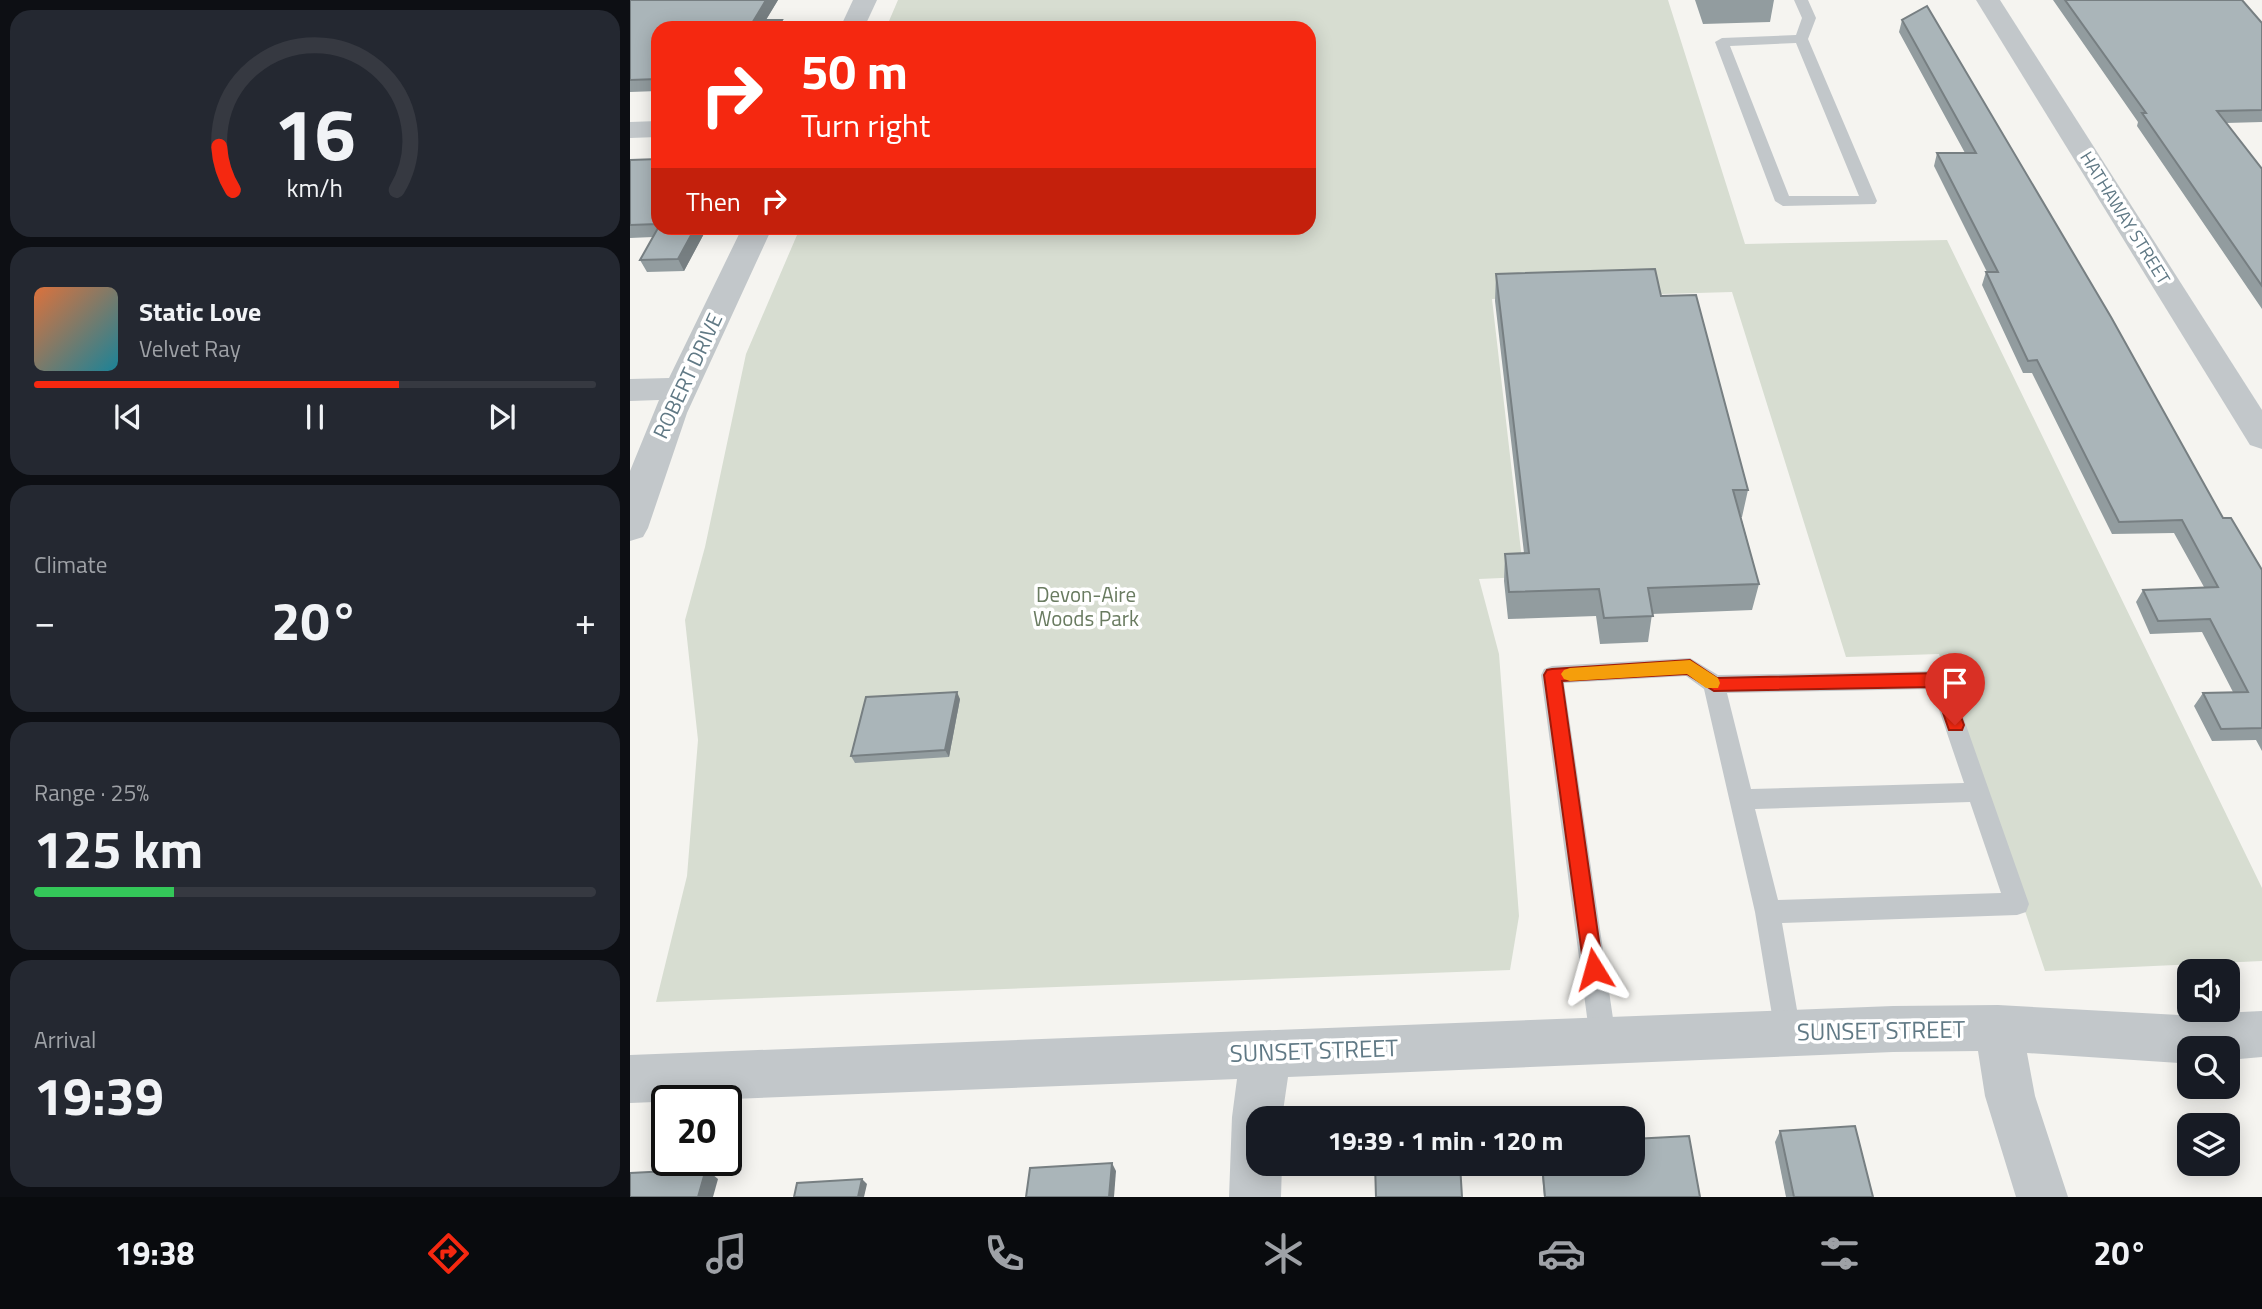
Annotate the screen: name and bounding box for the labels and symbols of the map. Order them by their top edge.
street label: HATHAWAY STREET [2074,146,2178,290]
street label: ROBERT DRIVE [644,308,730,444]
park label: Devon-Aire Woods Park [1033,578,1139,634]
pin [1925,653,1985,725]
position arrow [1557,932,1631,1006]
street label: SUNSET STREET [1796,1011,1966,1049]
street label: SUNSET STREET [1229,1029,1399,1071]
speed limit sign: 20 [651,1085,742,1176]

